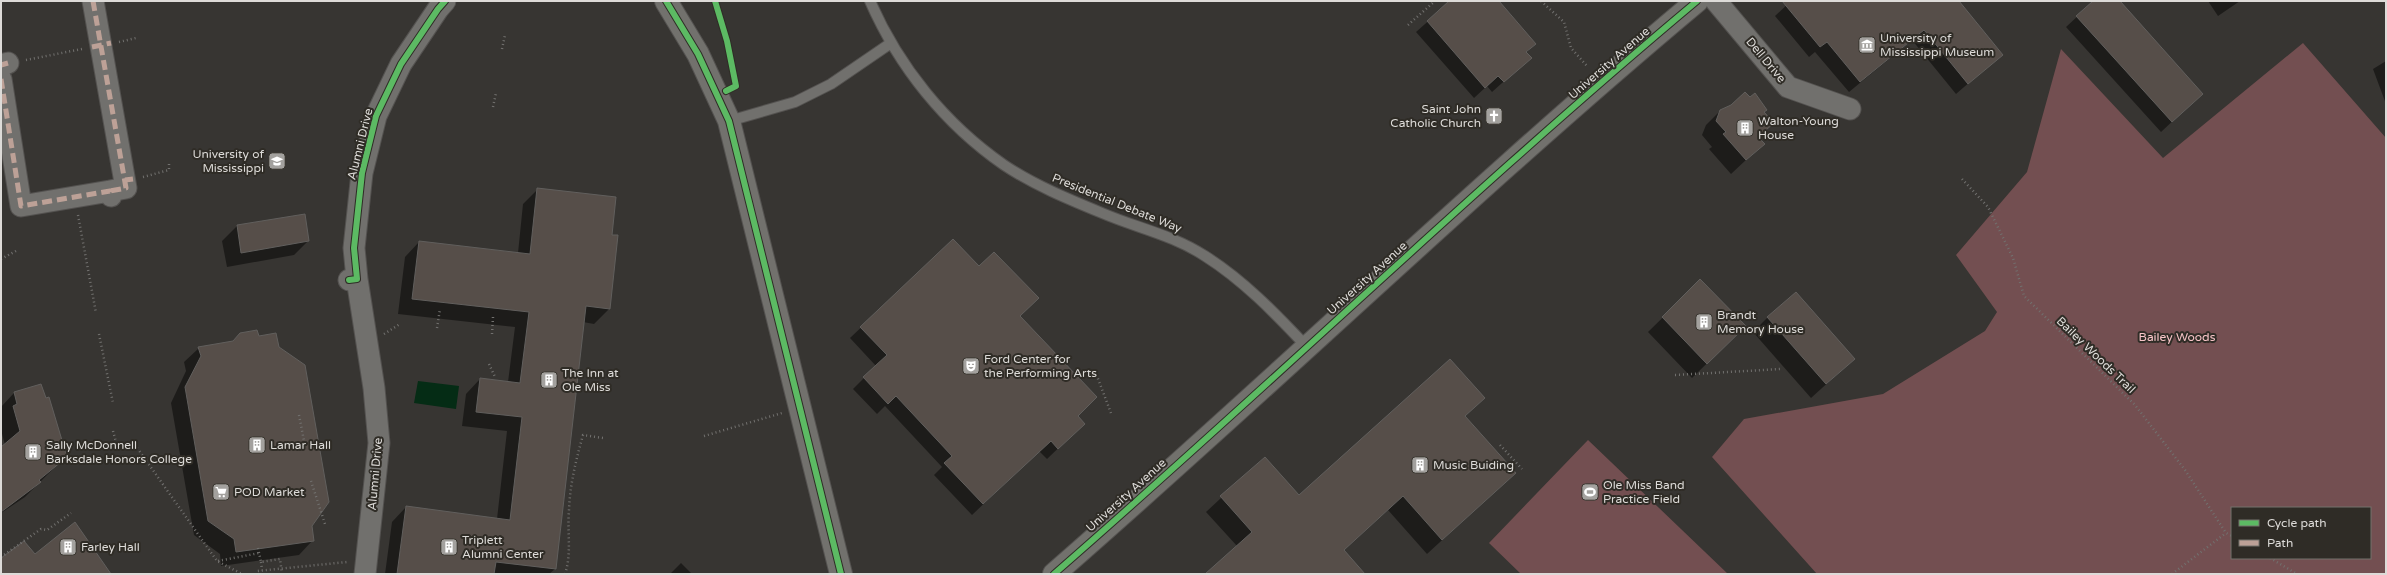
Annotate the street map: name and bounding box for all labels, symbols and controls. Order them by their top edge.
street label: University Avenue [1566,24,1652,102]
place label: University of Mississippi Museum [1880,31,1994,59]
street label: Dell Drive [1743,35,1789,85]
museum icon: University of Mississippi Museum [1857,35,1877,55]
place label: Saint John Catholic Church [1390,102,1481,130]
church icon: Saint John Catholic Church [1484,106,1504,126]
street label: Alumni Drive [344,107,376,181]
place label: Walton-Young House [1758,114,1839,142]
building icon: Walton-Young House [1735,118,1755,138]
place label: University of Mississippi [193,147,264,175]
school or university icon: University of Mississippi [267,151,287,171]
street label: Presidential Debate Way [1050,171,1184,236]
street label: University Avenue [1324,238,1410,318]
place label: Brandt Memory House [1717,308,1804,336]
building icon: Brandt Memory House [1694,312,1714,332]
street label: Bailey Woods Trail [2054,314,2138,396]
park label: Bailey Woods [2139,330,2216,344]
place label: Ford Center for the Performing Arts [984,352,1097,380]
theatre icon: Ford Center for the Performing Arts [961,356,981,376]
place label: The Inn at Ole Miss [562,366,619,394]
building icon: The Inn at Ole Miss [539,370,559,390]
building icon: Lamar Hall [247,435,267,455]
street label: Alumni Drive [365,437,385,511]
place label: Sally McDonnell Barksdale Honors College [46,438,192,466]
place label: Lamar Hall [270,438,331,452]
building icon: Sally McDonnell Barksdale Honors College [23,442,43,462]
street label: University Avenue [1083,455,1169,535]
building icon: Music Buiding [1410,455,1430,475]
place label: Music Buiding [1433,458,1514,472]
place label: Ole Miss Band Practice Field [1603,478,1685,506]
supermarket icon: POD Market [211,482,231,502]
sports icon: Ole Miss Band Practice Field [1580,482,1600,502]
place label: POD Market [234,485,305,499]
legend [2231,507,2371,559]
text: Cycle path [2267,516,2326,530]
place label: Triplett Alumni Center [462,533,544,561]
text: Path [2267,536,2293,550]
building icon: Farley Hall [58,537,78,557]
building icon: Triplett Alumni Center [439,537,459,557]
place label: Farley Hall [81,540,140,554]

